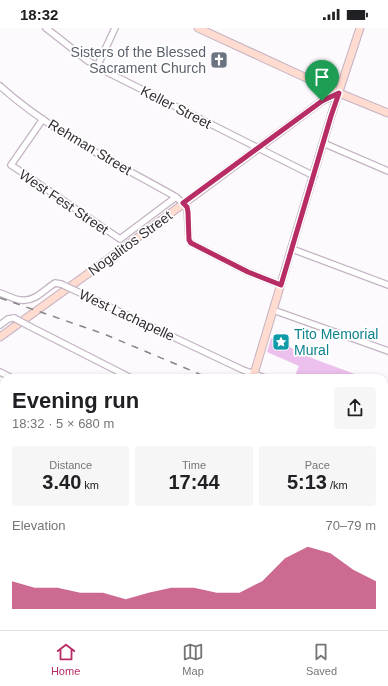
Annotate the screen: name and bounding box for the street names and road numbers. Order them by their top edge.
street label: Keller Street [138,82,214,132]
street label: Rehman Street [46,116,135,178]
street label: West Fest Street [16,166,112,238]
street label: Nogalitos Street [85,207,175,279]
street label: West Lachapelle [77,286,177,344]

